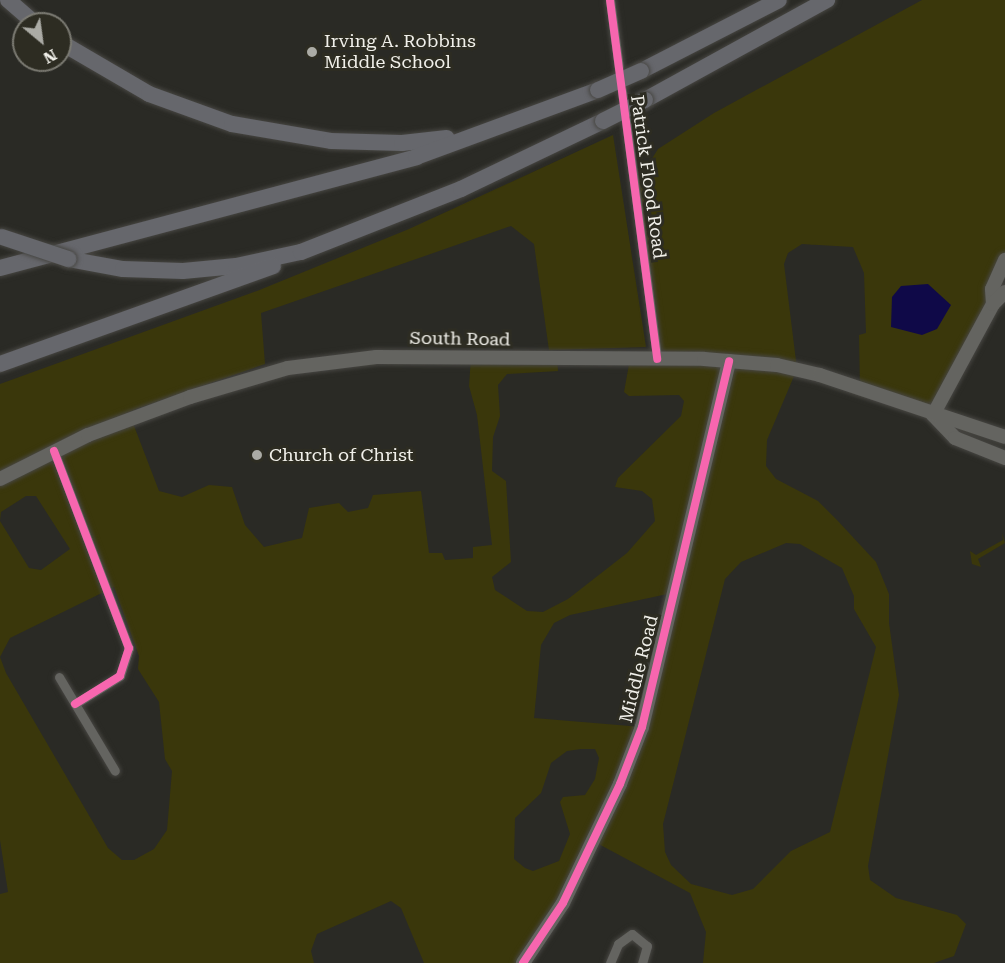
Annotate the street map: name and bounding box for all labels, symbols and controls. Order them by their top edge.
north arrow [12,12,72,72]
place label: Irving A. Robbins Middle School [324,31,476,74]
text: N [40,45,60,68]
marker: Irving A. Robbins Middle School [305,45,319,59]
street label: Patrick Flood Road [626,94,670,260]
street label: South Road [409,327,511,351]
place label: Church of Christ [269,444,413,466]
marker: Church of Christ [250,448,264,462]
street label: Middle Road [615,613,663,725]

